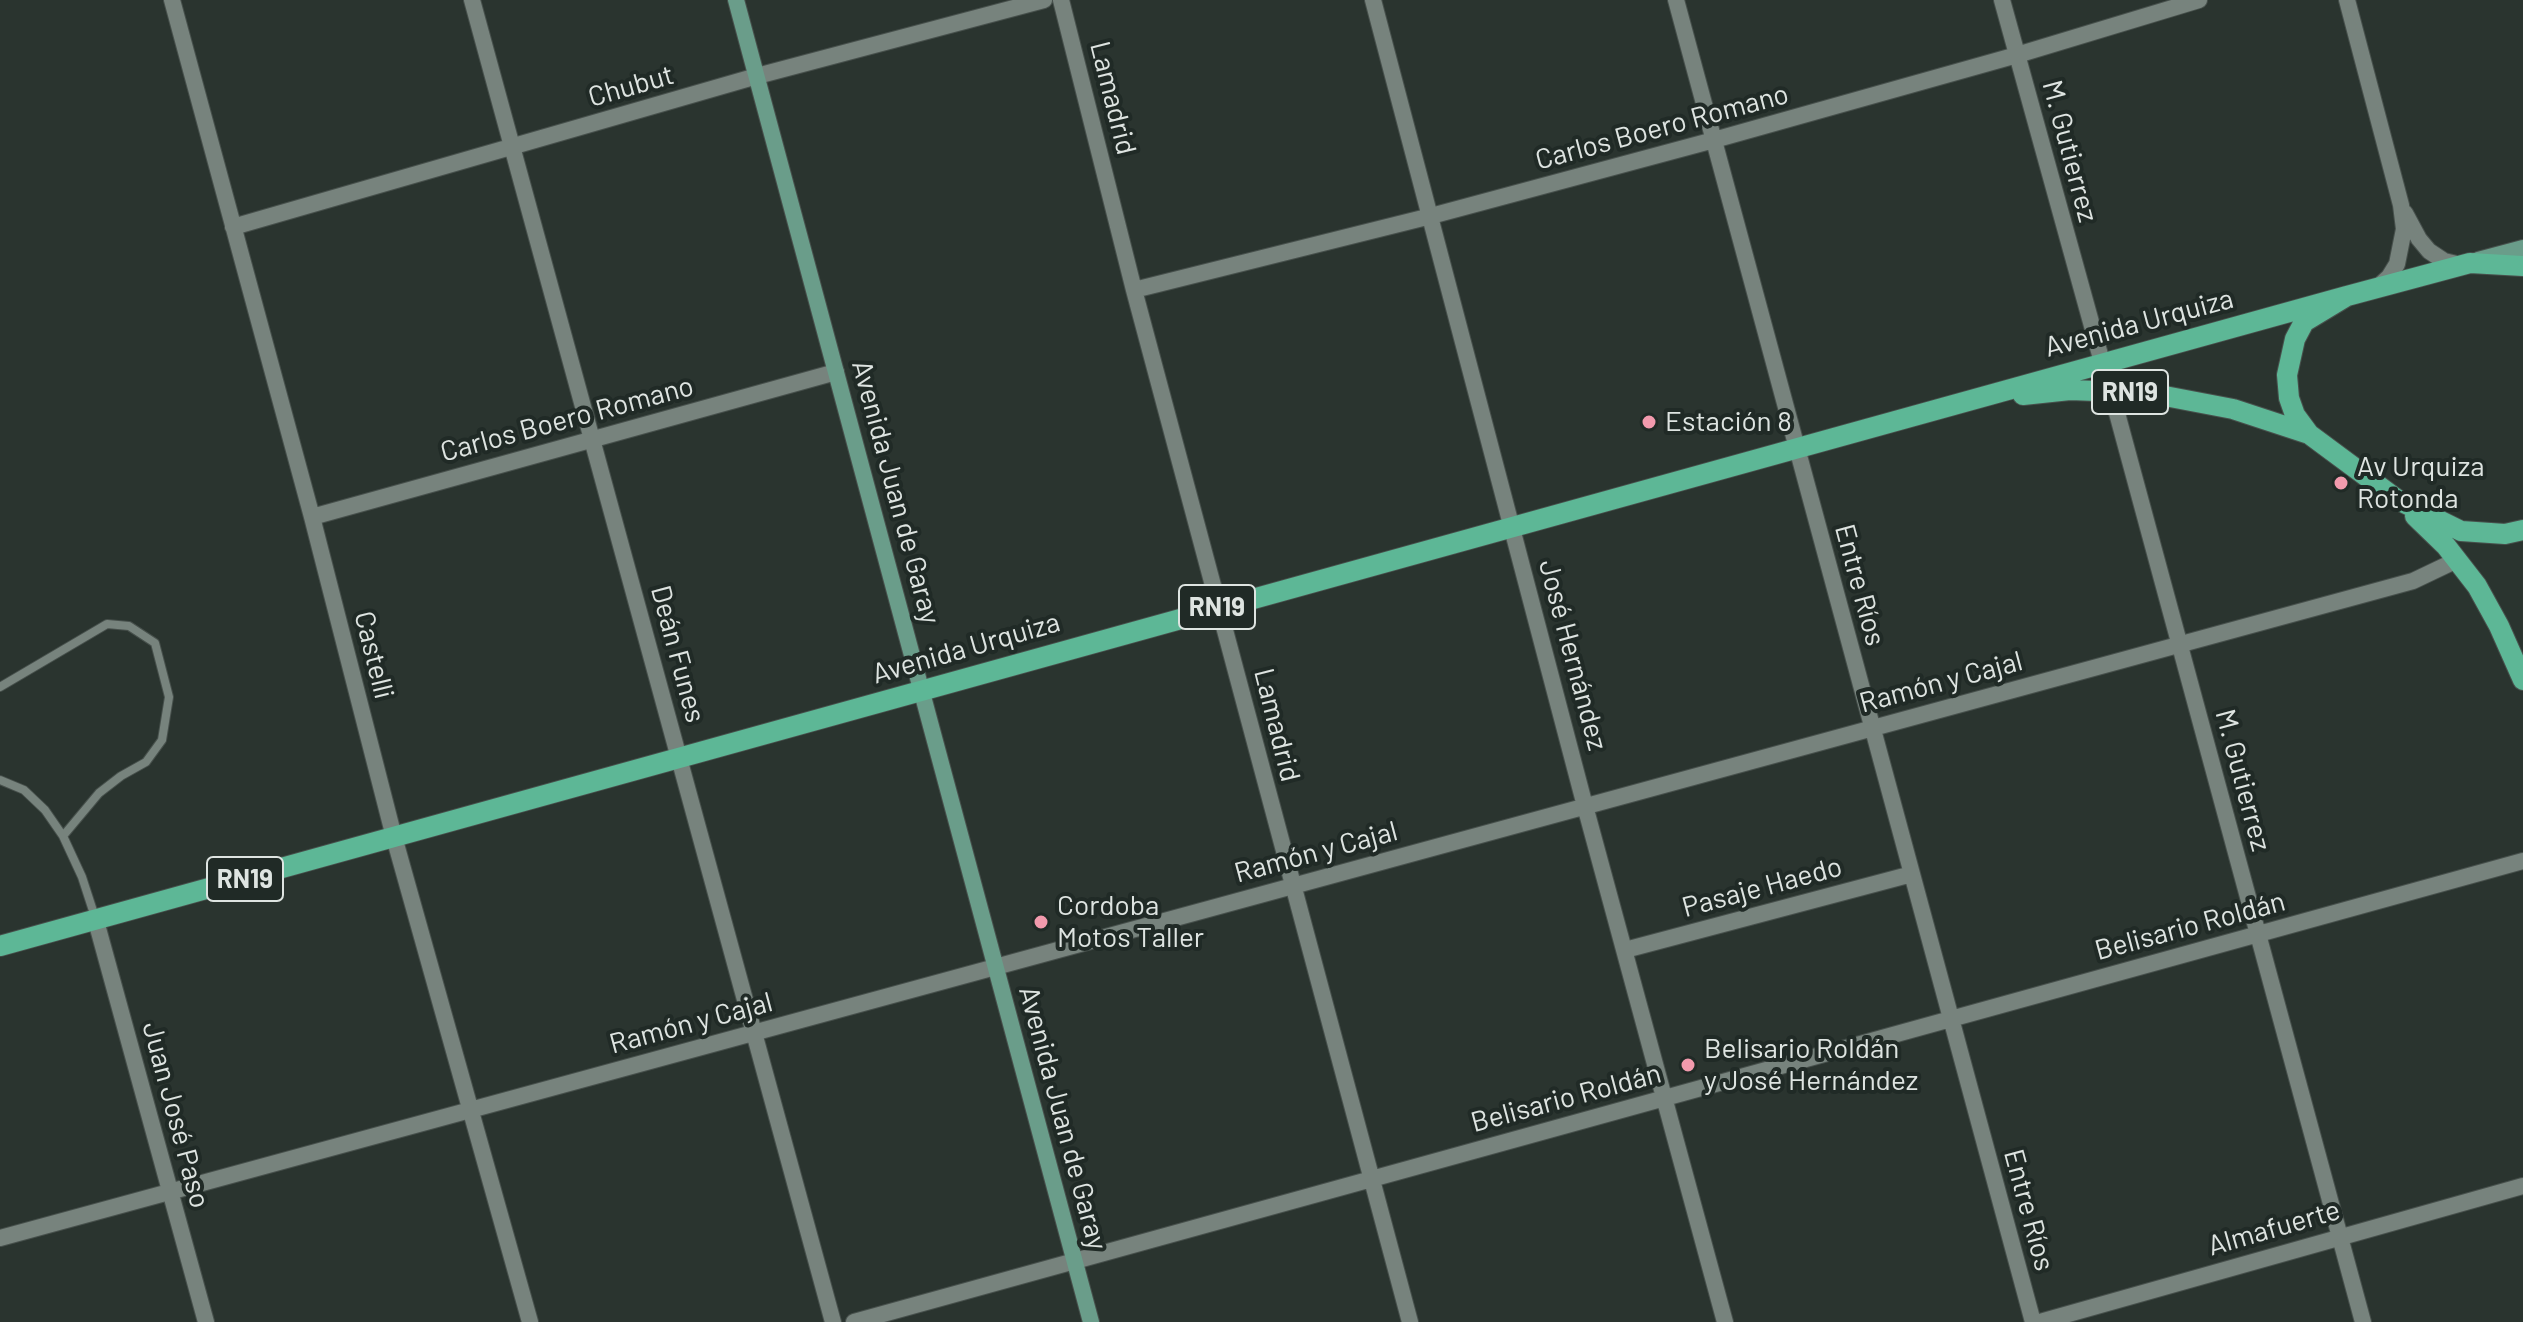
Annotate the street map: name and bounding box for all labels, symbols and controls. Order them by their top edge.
street label: Lamadrid [1083,38,1143,158]
street label: Chubut [584,58,678,114]
street label: M. Gutierrez [2035,76,2105,226]
street label: Carlos Boero Romano [1532,77,1792,177]
street label: Avenida Urquiza [2041,282,2237,364]
street label: Avenida Juan de Garay [845,356,947,628]
street label: Carlos Boero Romano [437,369,697,469]
road number: RN19 [2092,370,2168,414]
place label: Estación 8 [1665,405,1792,439]
marker: Estación 8 [1640,413,1658,431]
place label: Av Urquiza Rotonda [2357,450,2484,516]
marker: Av Urquiza Rotonda [2332,474,2350,492]
street label: Entre Ríos [1828,520,1892,650]
street label: José Hernández [1531,556,1615,754]
street label: Deán Funes [644,582,712,726]
road number: RN19 [1179,585,1255,629]
street label: Avenida Urquiza [868,605,1064,691]
street label: Castelli [347,608,401,702]
street label: Ramón y Cajal [1856,644,2026,720]
street label: Lamadrid [1247,665,1307,785]
street label: M. Gutierrez [2208,705,2278,855]
street label: Ramón y Cajal [1231,814,1401,890]
street label: Pasaje Haedo [1678,850,1846,924]
road number: RN19 [207,857,283,901]
street label: Belisario Roldán [2091,884,2289,968]
place label: Cordoba Motos Taller [1057,889,1204,955]
marker: Cordoba Motos Taller [1032,913,1050,931]
street label: Avenida Juan de Garay [1012,982,1114,1254]
street label: Ramón y Cajal [606,985,776,1061]
street label: Juan José Paso [135,1018,217,1212]
place label: Belisario Roldán y José Hernández [1704,1032,1918,1098]
street label: Belisario Roldán [1467,1056,1665,1140]
marker: Belisario Roldán y José Hernández [1679,1056,1697,1074]
street label: Entre Ríos [1997,1145,2061,1275]
street label: Almafuerte [2204,1193,2344,1263]

